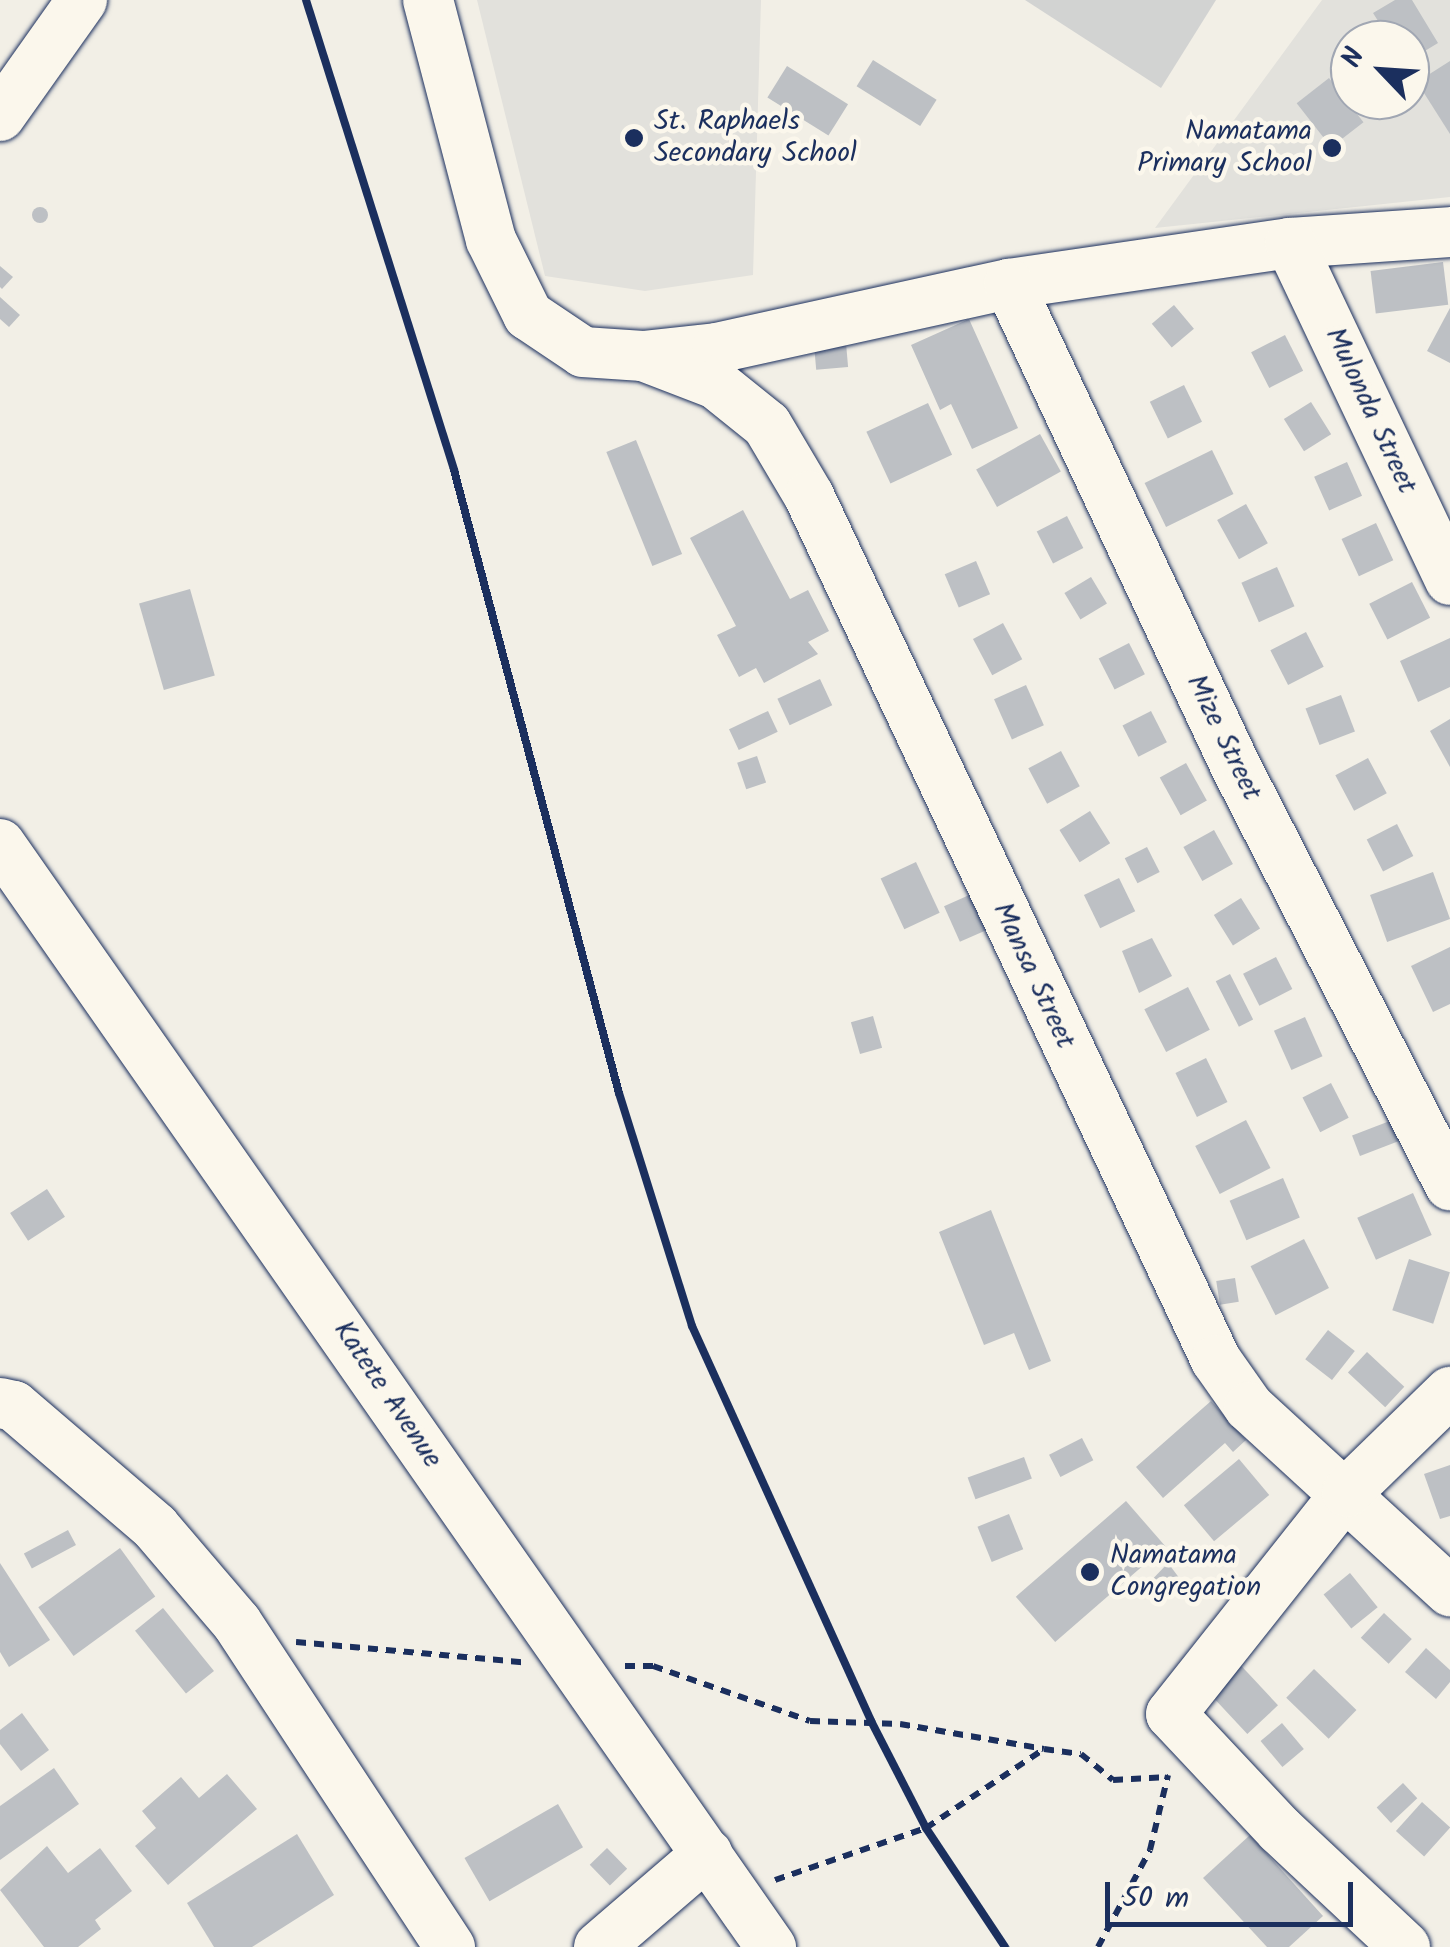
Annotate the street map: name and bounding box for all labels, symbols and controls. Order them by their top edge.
north arrow [1330,20,1430,120]
text: N [1330,40,1378,75]
place label: St. Raphaels Secondary School [654,105,857,171]
place label: Namatama Primary School [1137,115,1312,181]
marker: St. Raphaels Secondary School [623,127,645,149]
marker: Namatama Primary School [1321,137,1343,159]
street label: Mulonda Street [1317,323,1423,499]
street label: Mize Street [1178,670,1268,806]
street label: Mansa Street [985,898,1081,1054]
street label: Katete Avenue [325,1315,449,1475]
place label: Namatama Congregation [1110,1539,1261,1605]
marker: Namatama Congregation [1079,1561,1101,1583]
scale bar [1110,1862,1358,1924]
text: 50 m [1122,1875,1189,1923]

